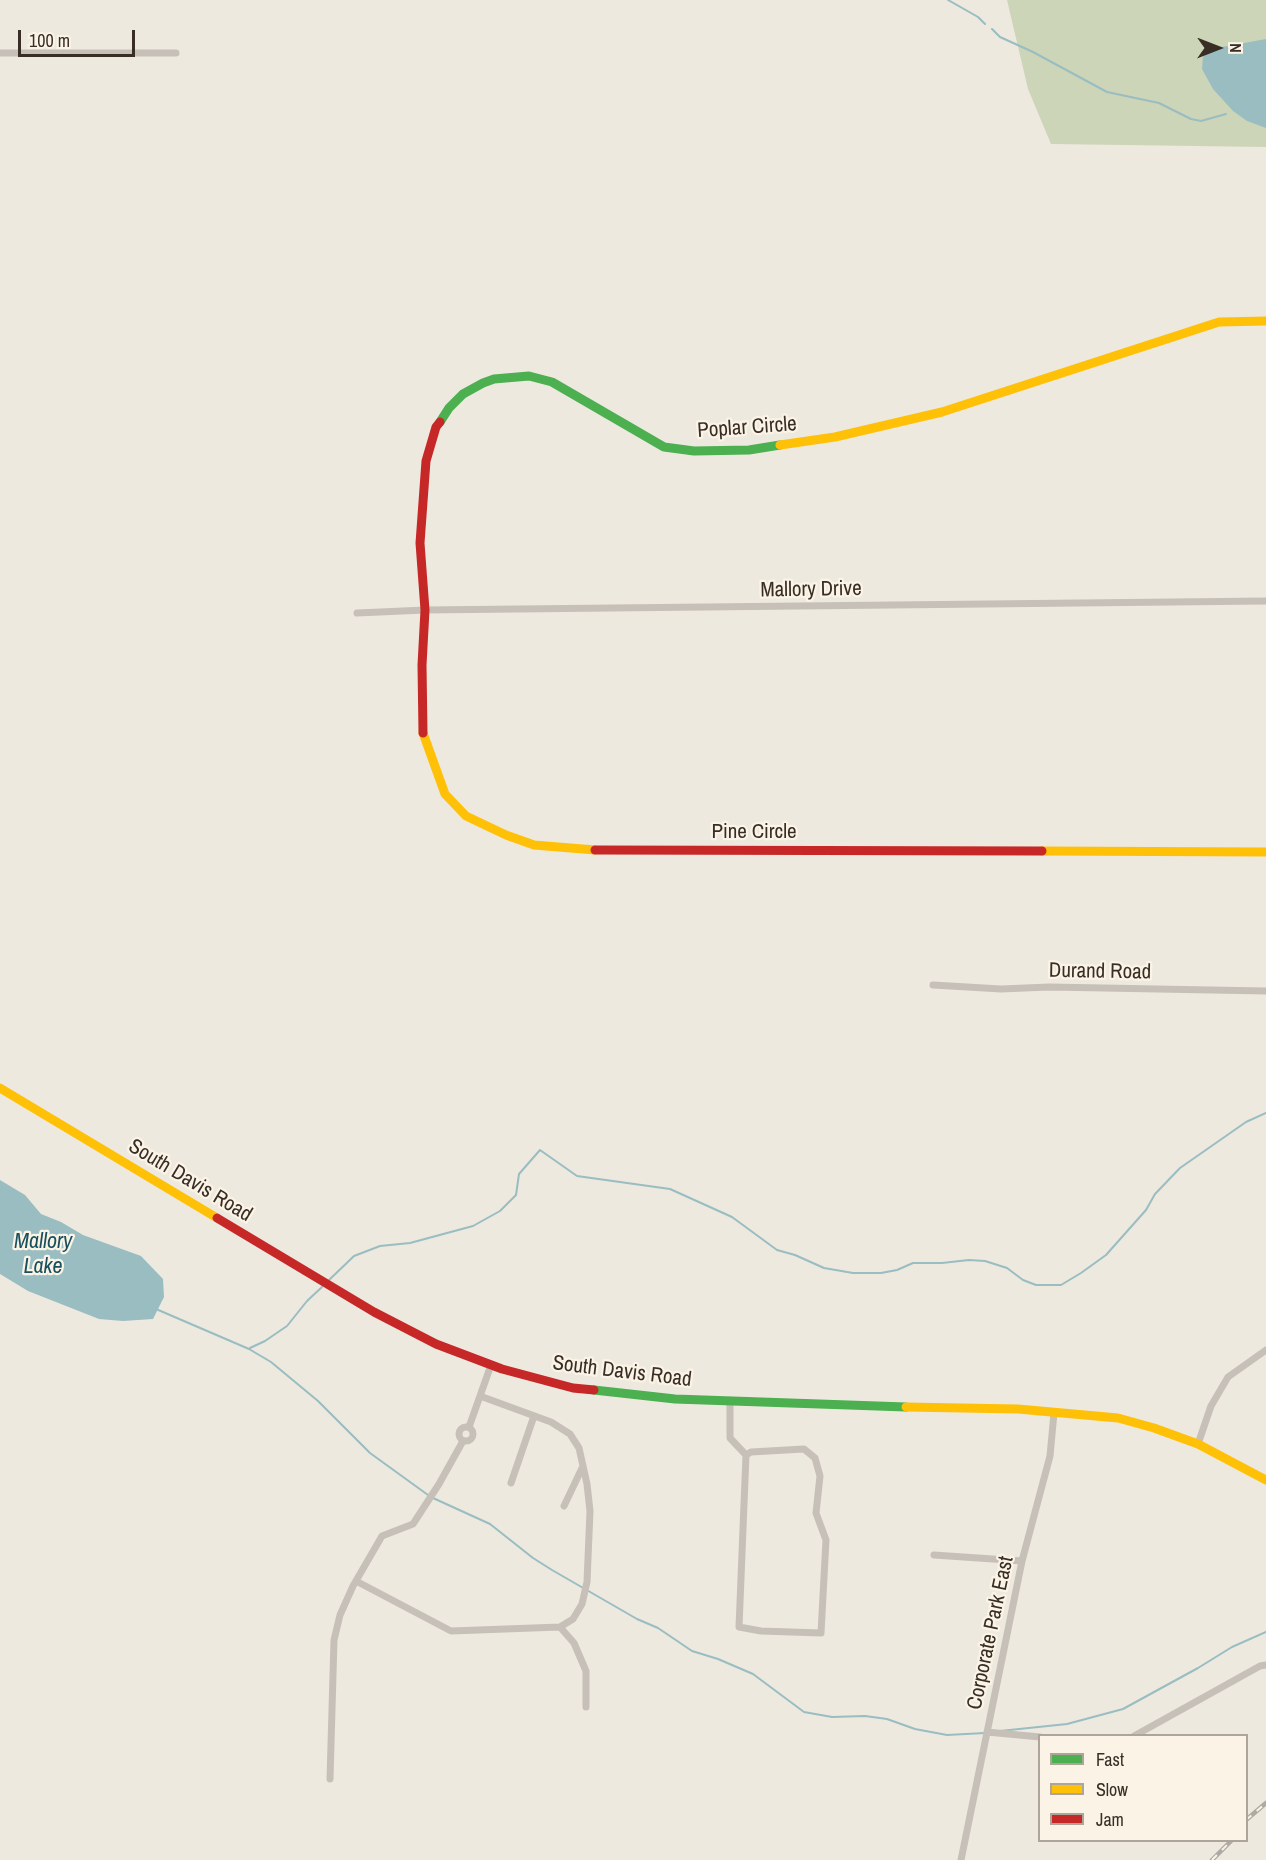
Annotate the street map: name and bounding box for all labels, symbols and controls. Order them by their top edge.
scale bar [21,18,138,56]
north arrow [1188,18,1248,78]
text: 100 m [29,28,70,53]
text: N [1225,43,1247,53]
street label: Poplar Circle [696,412,798,444]
street label: Mallory Drive [760,577,862,603]
street label: Pine Circle [711,819,797,845]
street label: Durand Road [1049,959,1151,985]
street label: South Davis Road [124,1134,256,1228]
water label: Mallory Lake [14,1229,72,1280]
street label: South Davis Road [551,1351,693,1393]
street label: Corporate Park East [962,1554,1020,1712]
legend [1038,1734,1248,1842]
text: Fast [1096,1747,1124,1772]
text: Slow [1096,1777,1128,1802]
text: Jam [1096,1807,1124,1832]

